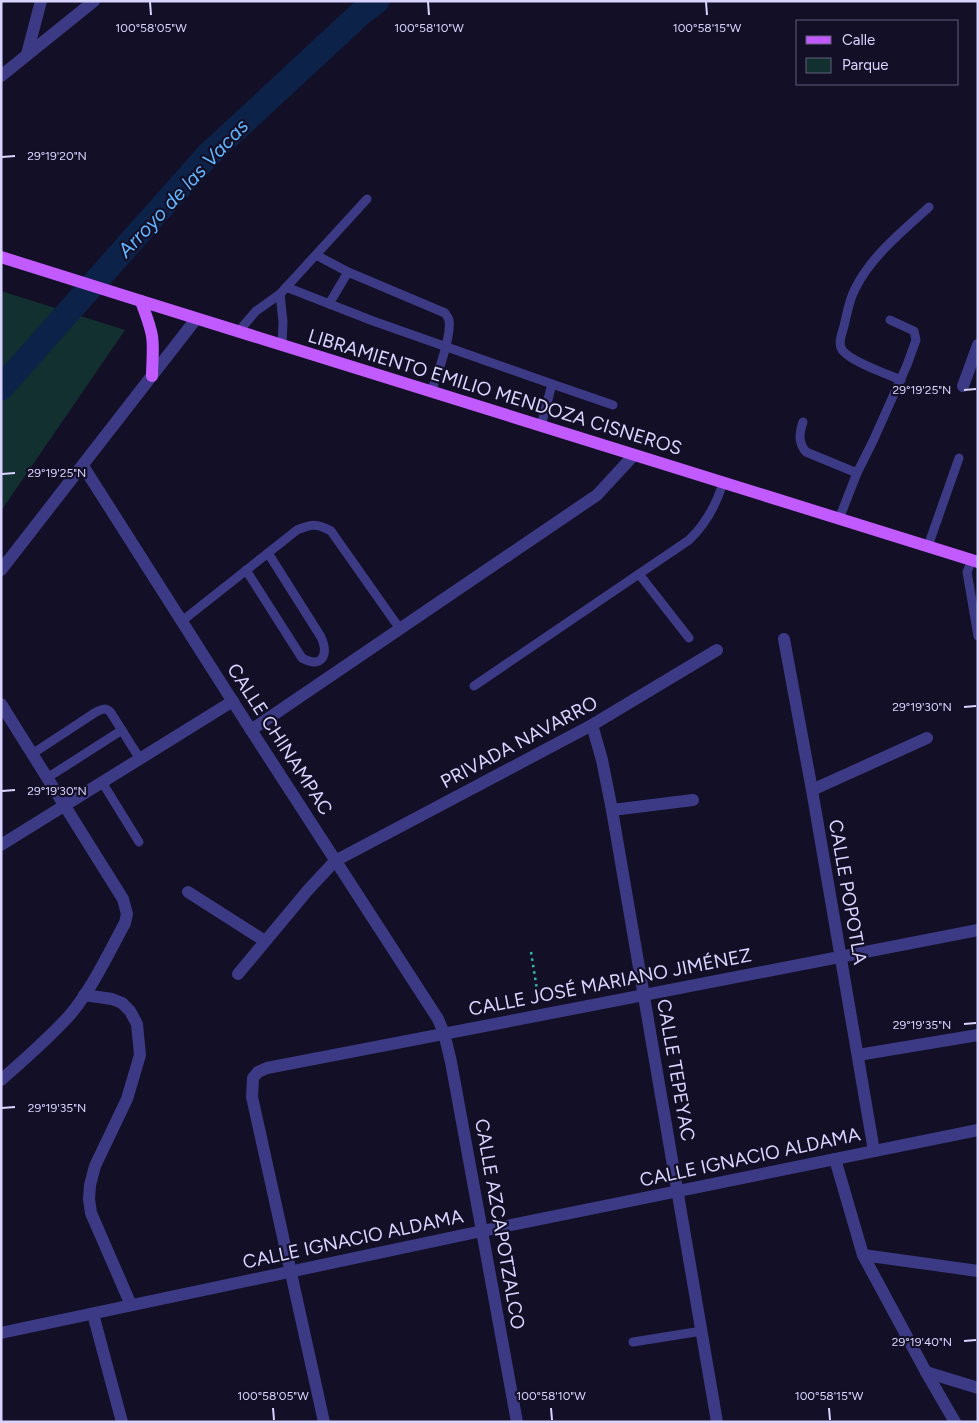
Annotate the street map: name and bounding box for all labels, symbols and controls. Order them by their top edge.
legend [796,20,959,85]
text: 100°58'05"W [115,21,187,35]
text: 100°58'10"W [394,21,464,35]
text: 100°58'15"W [673,21,742,35]
text: Calle [842,31,875,49]
text: Parque [842,56,889,74]
water label: Arroyo de las Vacas [112,113,254,263]
text: 29°19'20"N [27,149,87,163]
street label: LIBRAMIENTO EMILIO MENDOZA CISNEROS [305,324,685,460]
text: 29°19'25"N [893,383,951,397]
text: 29°19'25"N [28,466,86,480]
street label: CALLE CHINAMPAC [222,659,338,819]
street label: PRIVADA NAVARRO [437,691,601,793]
text: 29°19'30"N [892,700,952,714]
text: 29°19'30"N [27,784,87,798]
street label: CALLE POPOTLA [824,818,872,966]
street label: CALLE JOSÉ MARIANO JIMÉNEZ [467,943,753,1021]
street label: CALLE TEPEYAC [652,997,700,1143]
text: 29°19'35"N [893,1018,951,1032]
text: 29°19'35"N [28,1101,86,1115]
street label: CALLE AZCAPOTZALCO [470,1117,530,1331]
street label: CALLE IGNACIO ALDAMA [638,1122,863,1192]
street label: CALLE IGNACIO ALDAMA [241,1204,466,1274]
text: 29°19'40"N [892,1335,952,1349]
text: 100°58'05"W [237,1389,309,1403]
text: 100°58'10"W [516,1389,586,1403]
text: 100°58'15"W [795,1389,864,1403]

